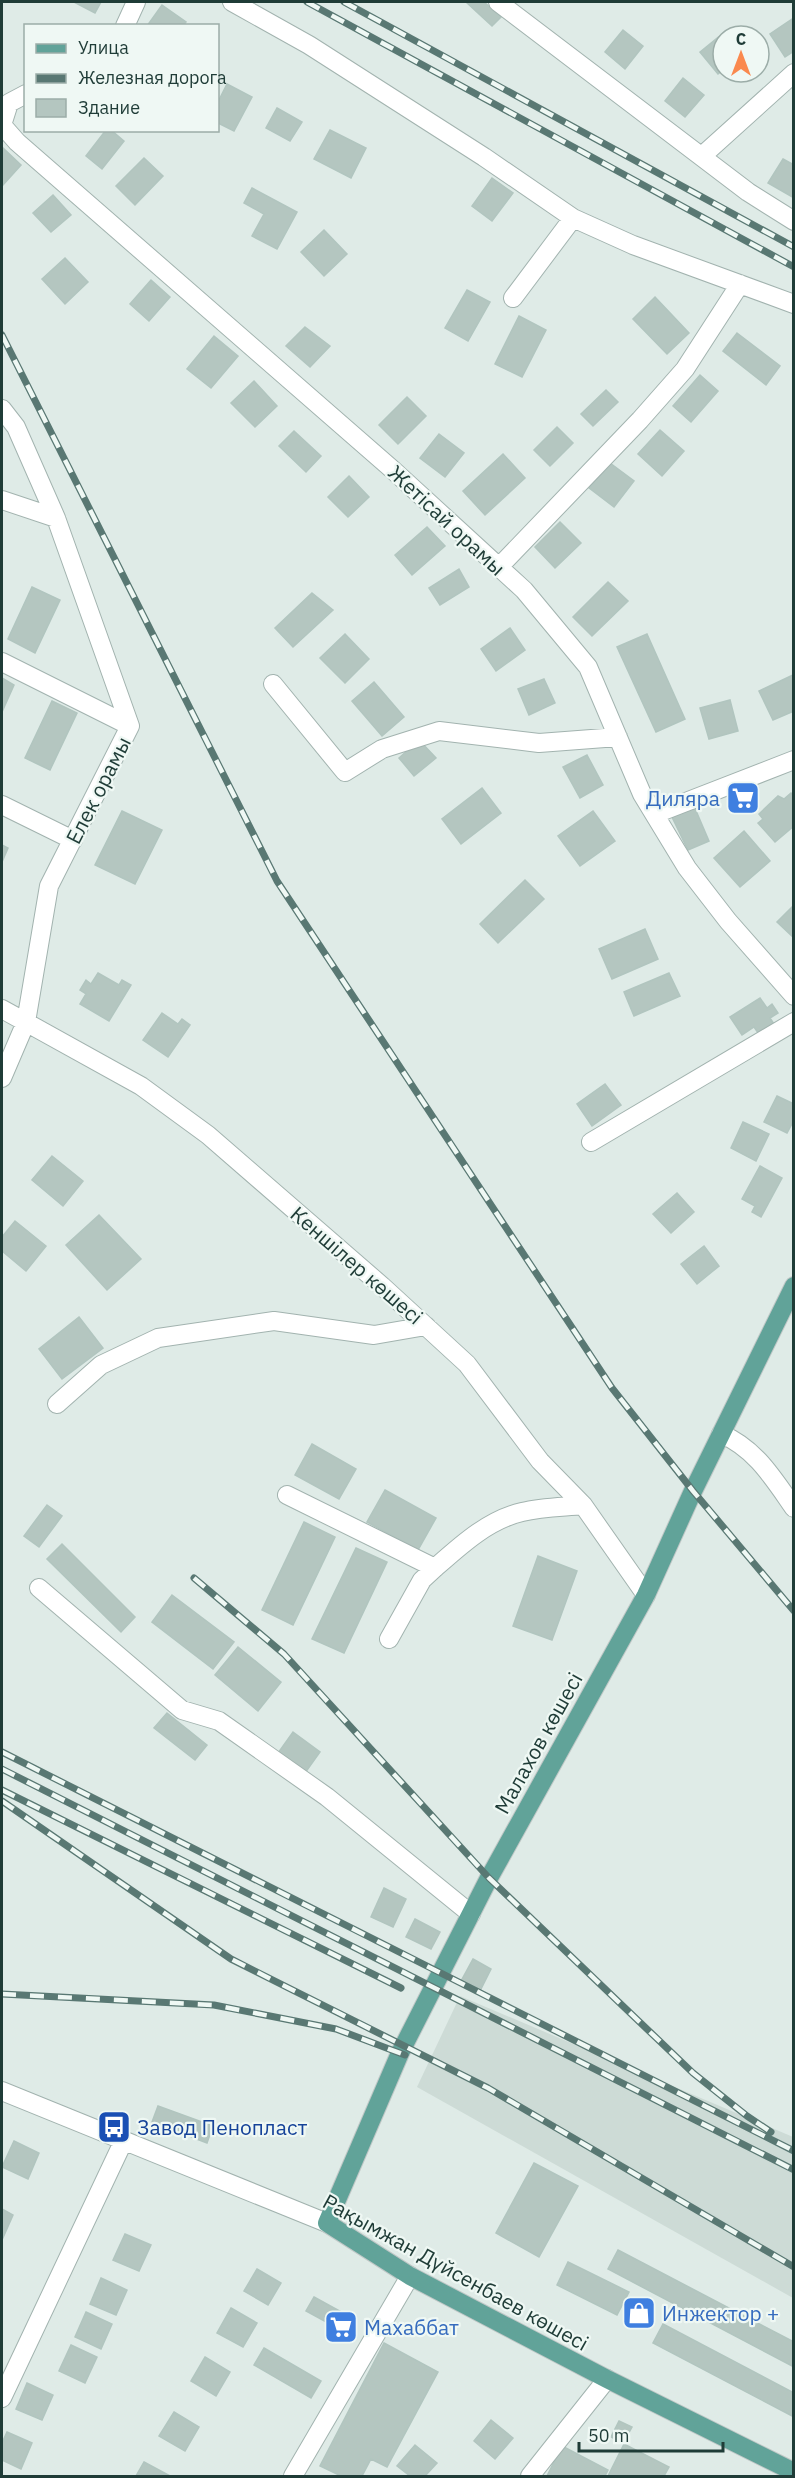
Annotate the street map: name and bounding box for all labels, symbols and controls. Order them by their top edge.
legend [24,24,219,132]
north arrow [711,24,771,84]
text: С [736,29,746,49]
text: Улица [78,36,129,59]
text: Железная дорога [78,66,227,89]
text: Здание [78,96,140,119]
street label: Жетісай орамы [382,458,512,582]
street label: Елек орамы [59,731,137,849]
supermarket icon: Диляра [725,780,761,816]
place label: Диляра [646,784,720,812]
street label: Кеншілер көшесі [285,1200,429,1330]
street label: Малахов көшесі [488,1667,588,1819]
bus stop icon: Завод Пенопласт [96,2109,132,2145]
place label: Завод Пенопласт [137,2113,308,2141]
street label: Рақымжан Дүйсенбаев көшесі [318,2187,594,2357]
shop icon: Инжектор + [621,2295,657,2331]
place label: Инжектор + [662,2299,779,2327]
supermarket icon: Махаббат [323,2309,359,2345]
place label: Махаббат [364,2313,459,2341]
scale bar [579,2415,723,2453]
text: 50 m [588,2424,630,2447]

